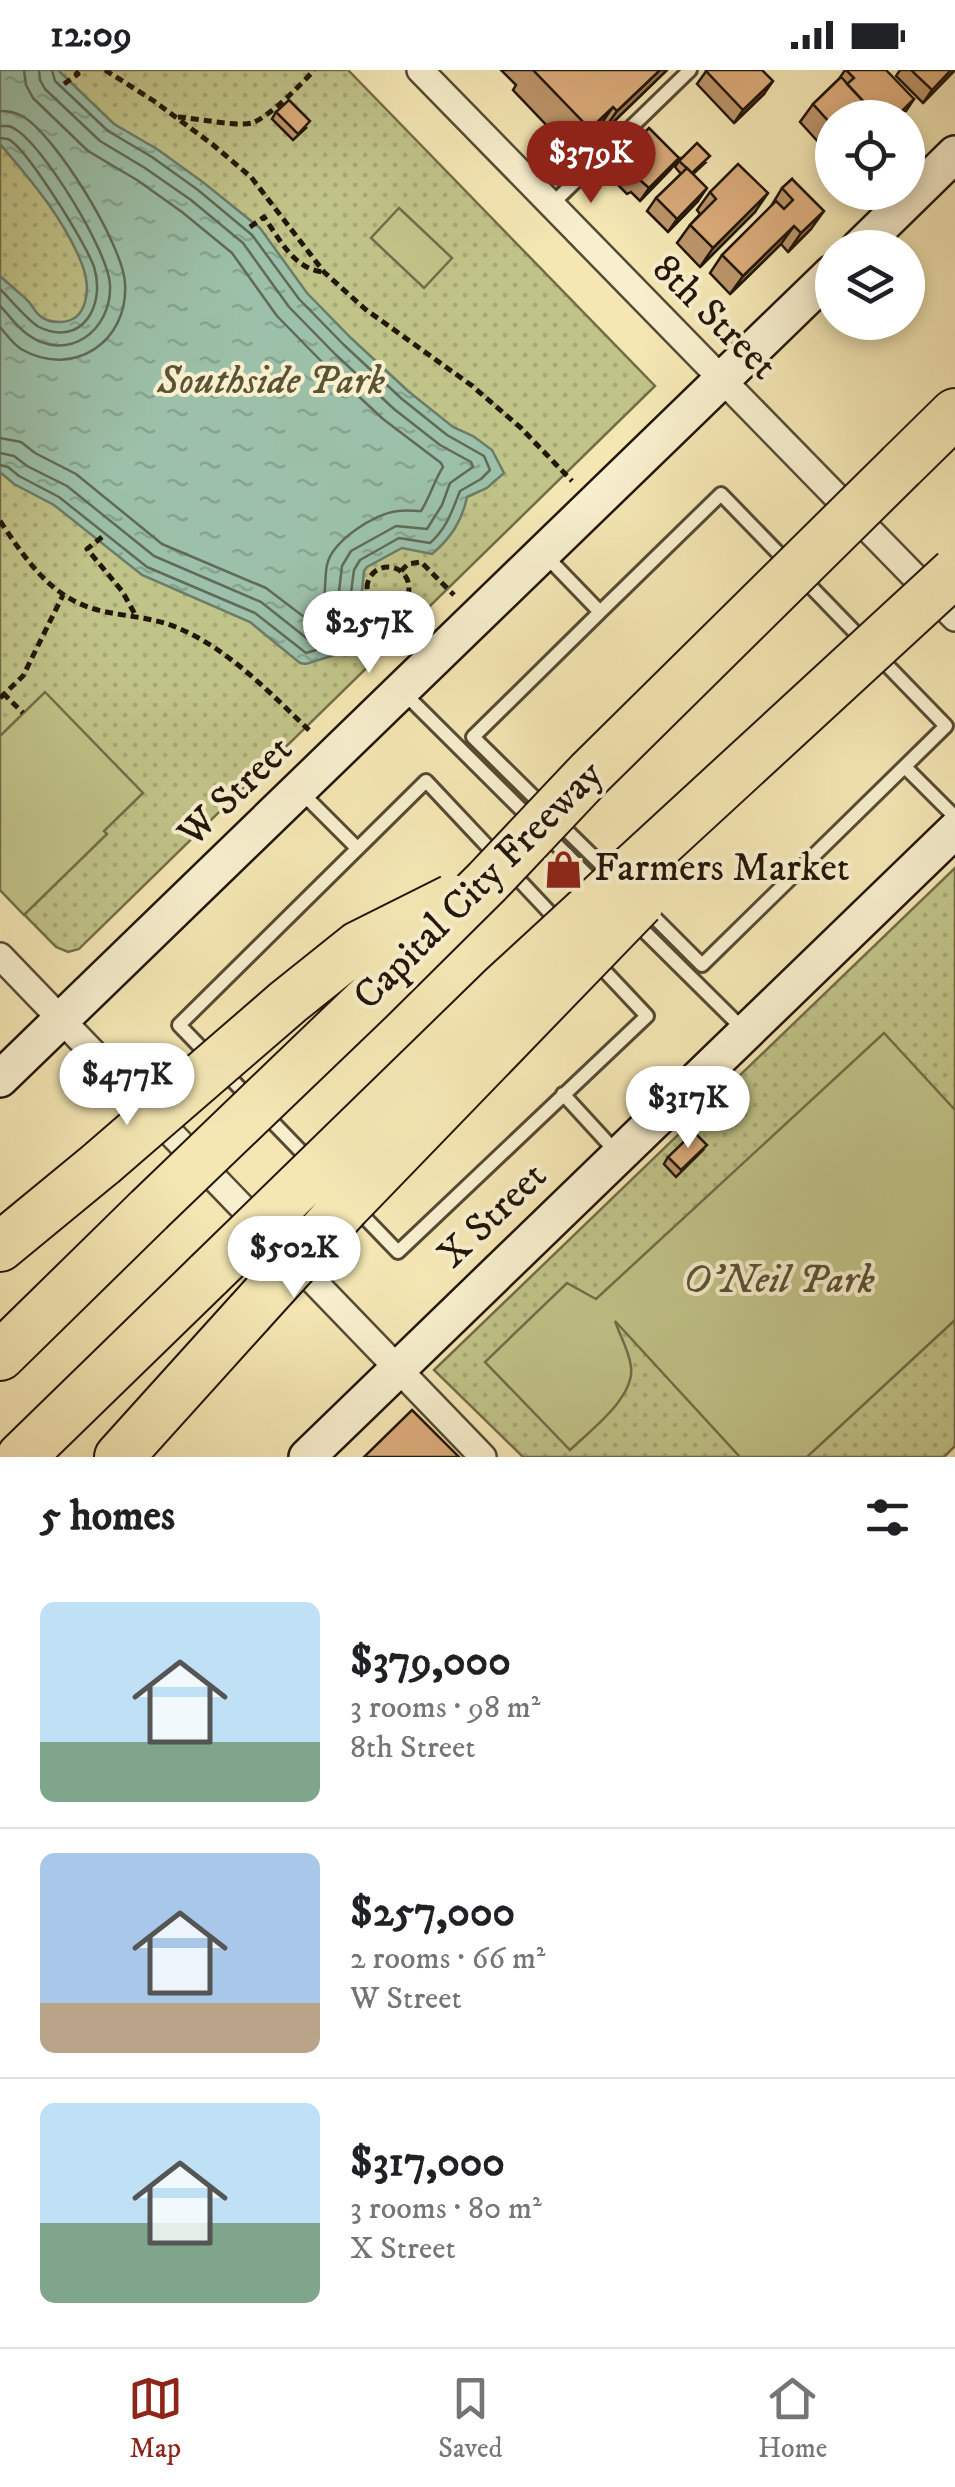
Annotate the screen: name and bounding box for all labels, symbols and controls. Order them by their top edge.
text: 12:09 [50,11,132,59]
map controls [815,100,925,340]
button: locate [815,100,925,210]
pin: $379K [521,121,661,206]
text: $379K [549,133,633,173]
button: layers [815,230,925,340]
street label: 8th Street [641,245,787,391]
park label: Southside Park [156,357,385,407]
pin: $257K [299,591,439,676]
text: $257K [325,603,413,643]
street label: W Street [168,725,304,859]
street label: Capital City Freeway [344,750,615,1021]
place label: Farmers Market [594,844,850,894]
shop icon: Farmers Market [543,848,585,890]
pin: $477K [57,1043,197,1128]
text: $477K [81,1055,173,1095]
pin: $317K [618,1066,758,1151]
text: $317K [648,1078,728,1118]
street label: X Street [428,1152,558,1280]
pin: $502K [224,1216,364,1301]
text: $502K [250,1228,338,1268]
park label: O'Neil Park [683,1256,875,1306]
icon: filters [860,1490,915,1545]
text: 5 homes [40,1491,175,1543]
text: $379,000 [350,1636,511,1688]
icon: home [120,1642,240,1762]
text: 3 rooms · 98 m² [350,1688,540,1728]
text: 8th Street [350,1728,476,1768]
text: $257,000 [350,1887,515,1939]
icon: home [120,1893,240,2013]
text: 2 rooms · 66 m² [350,1939,545,1979]
text: W Street [350,1979,462,2019]
text: $317,000 [350,2137,505,2189]
icon: home [120,2143,240,2263]
text: 3 rooms · 80 m² [350,2189,542,2229]
text: X Street [350,2229,456,2269]
tab: Map [128,2371,183,2466]
tab: Saved [438,2371,503,2466]
tab: Home [758,2371,827,2466]

